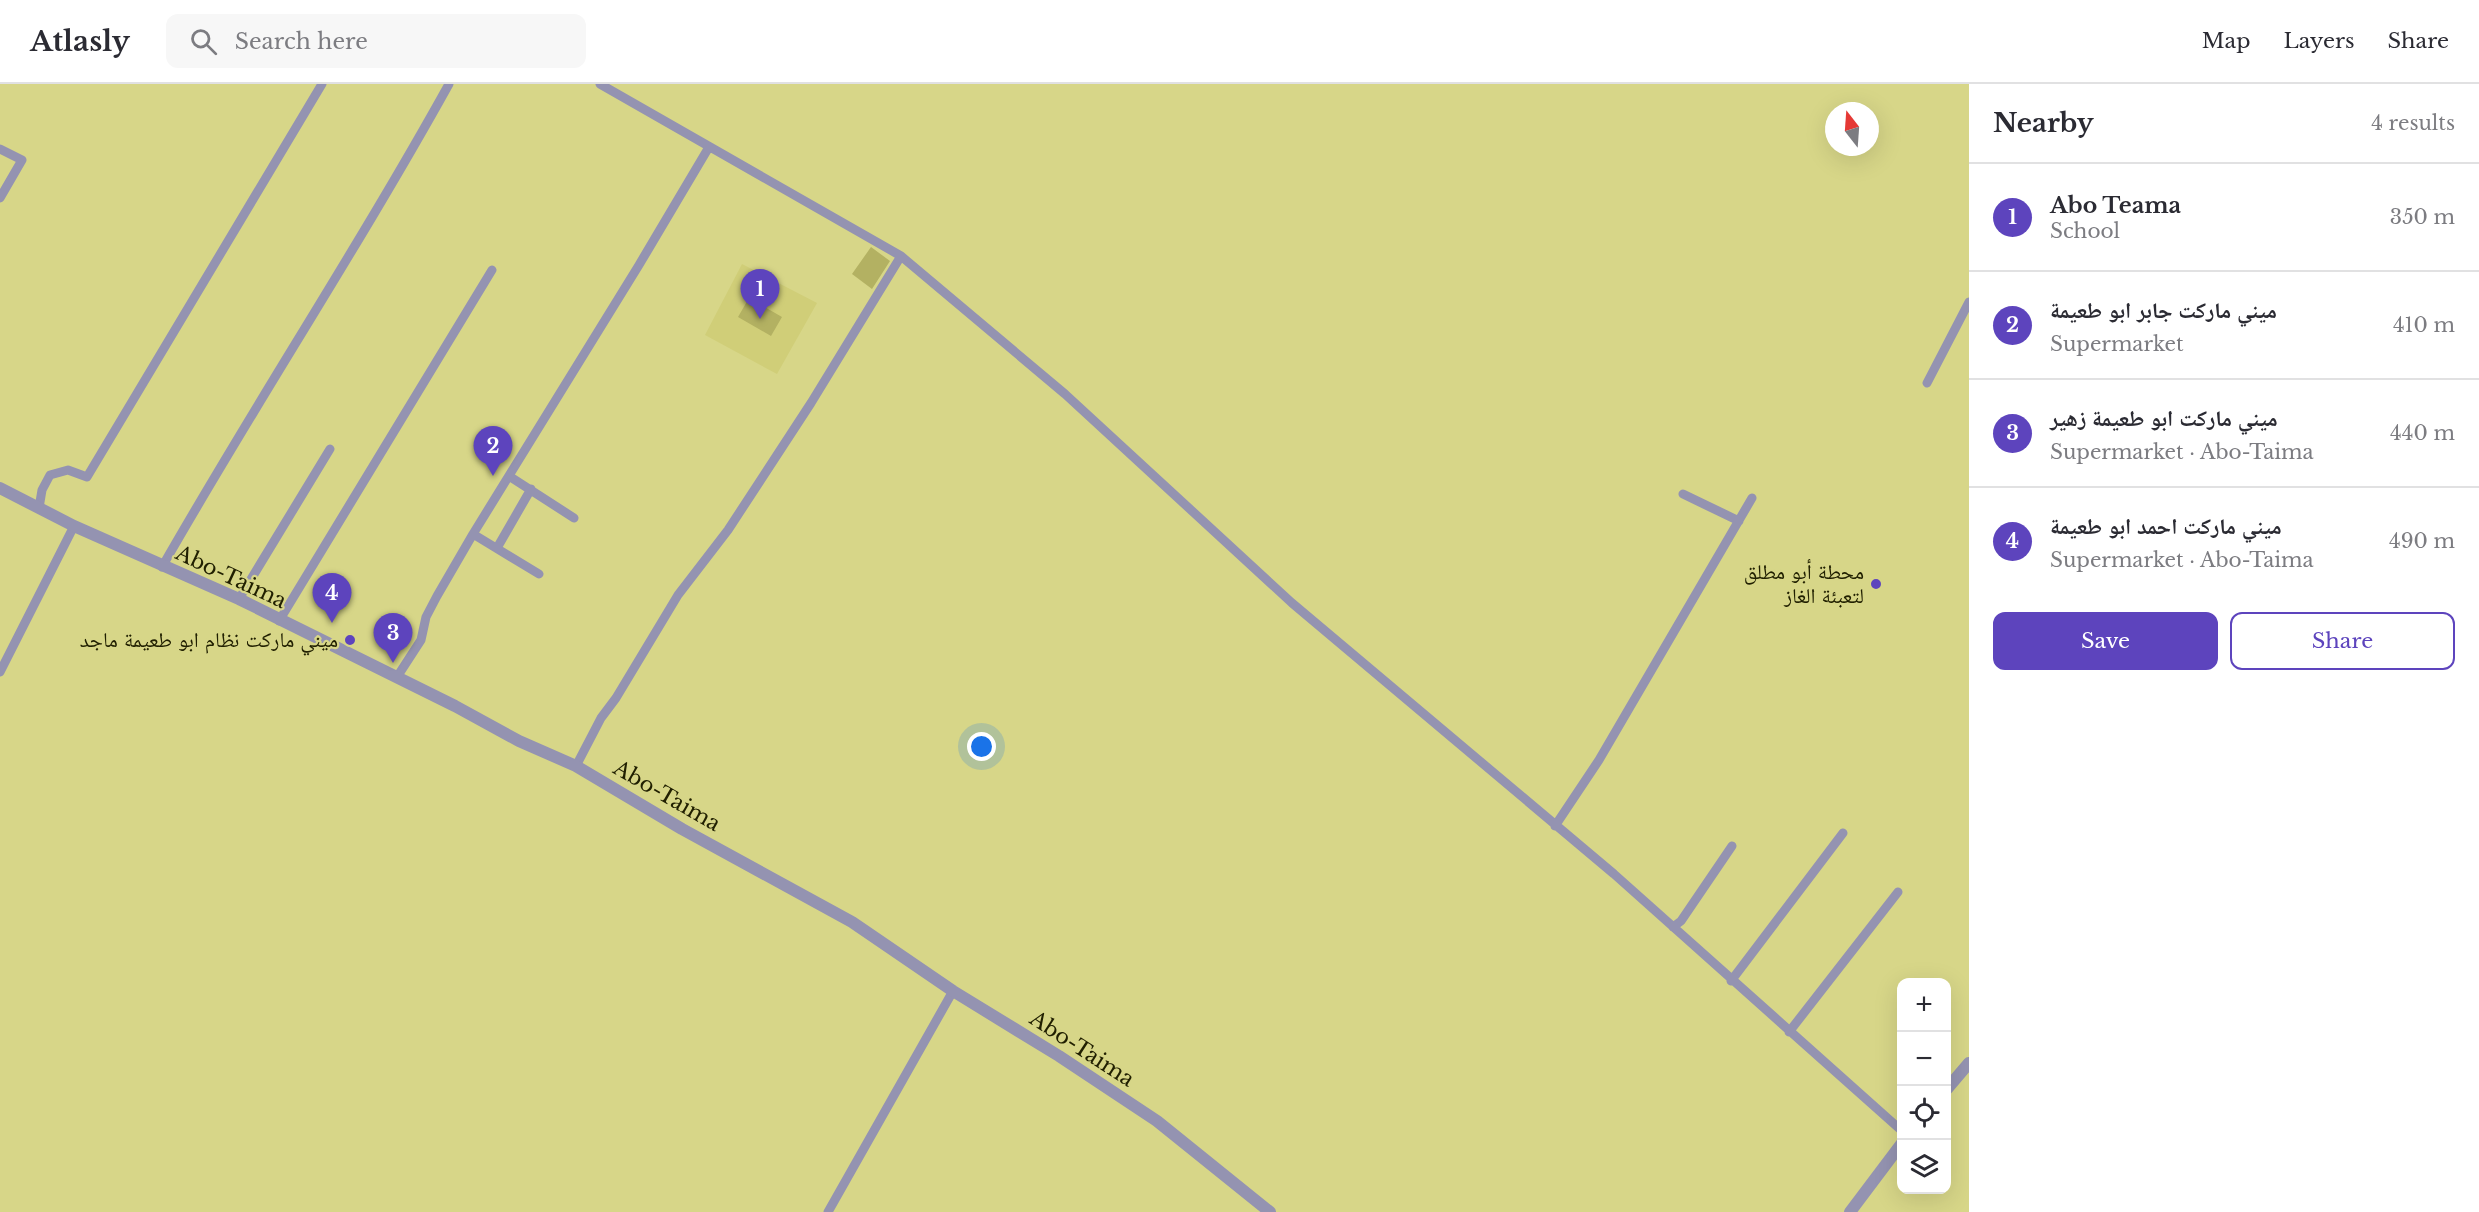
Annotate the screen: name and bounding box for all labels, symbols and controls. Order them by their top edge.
search box [166,14,586,68]
text: Atlasly [30,24,130,59]
icon: search [187,25,220,58]
text: Search here [235,28,368,55]
text: Map [2202,28,2251,54]
text: Layers [2284,28,2355,54]
text: Share [2388,28,2449,54]
north arrow [1825,102,1879,156]
text: Nearby [1993,107,2094,139]
text: 4 results [2371,111,2455,135]
text: Abo Teama [2050,192,2181,219]
text: 1 [2008,205,2017,229]
text: 350 m [2390,205,2455,229]
text: School [2050,219,2120,243]
pin: 1 [740,270,780,319]
text: ميني ماركت جابر ابو طعيمة [2050,297,2277,324]
text: 2 [2006,313,2019,337]
text: 410 m [2393,313,2455,337]
text: Supermarket [2050,332,2184,356]
text: ميني ماركت ابو طعيمة زهير [2050,405,2278,432]
text: 3 [2006,421,2019,445]
text: 440 m [2390,421,2455,445]
pin: 2 [474,426,512,476]
text: Supermarket · Abo-Taima [2050,440,2314,464]
text: ميني ماركت احمد ابو طعيمة [2050,513,2282,540]
text: 4 [2006,529,2019,553]
text: 490 m [2389,529,2455,553]
street label: Abo-Taima [171,540,291,614]
text: Supermarket · Abo-Taima [2050,548,2314,572]
place label: محطة أبو مطلق لتعبئة الغاز [1744,559,1864,609]
pin: 4 [312,574,352,623]
marker: محطة أبو مطلق لتعبئة الغاز [1869,577,1883,591]
button: Save [1993,612,2218,670]
button: Share [2230,612,2455,670]
pin: 3 [374,614,412,663]
place label: ميني ماركت نظام ابو طعيمة ماجد [80,627,338,656]
marker: ميني ماركت نظام ابو طعيمة ماجد [343,633,357,647]
your location [967,732,996,761]
street label: Abo-Taima [608,754,725,837]
map controls [1897,978,1951,1194]
button: + [1897,978,1951,1032]
street label: Abo-Taima [1024,1005,1139,1093]
button: − [1897,1032,1951,1086]
button: locate [1897,1086,1951,1140]
button: layers [1897,1140,1951,1194]

